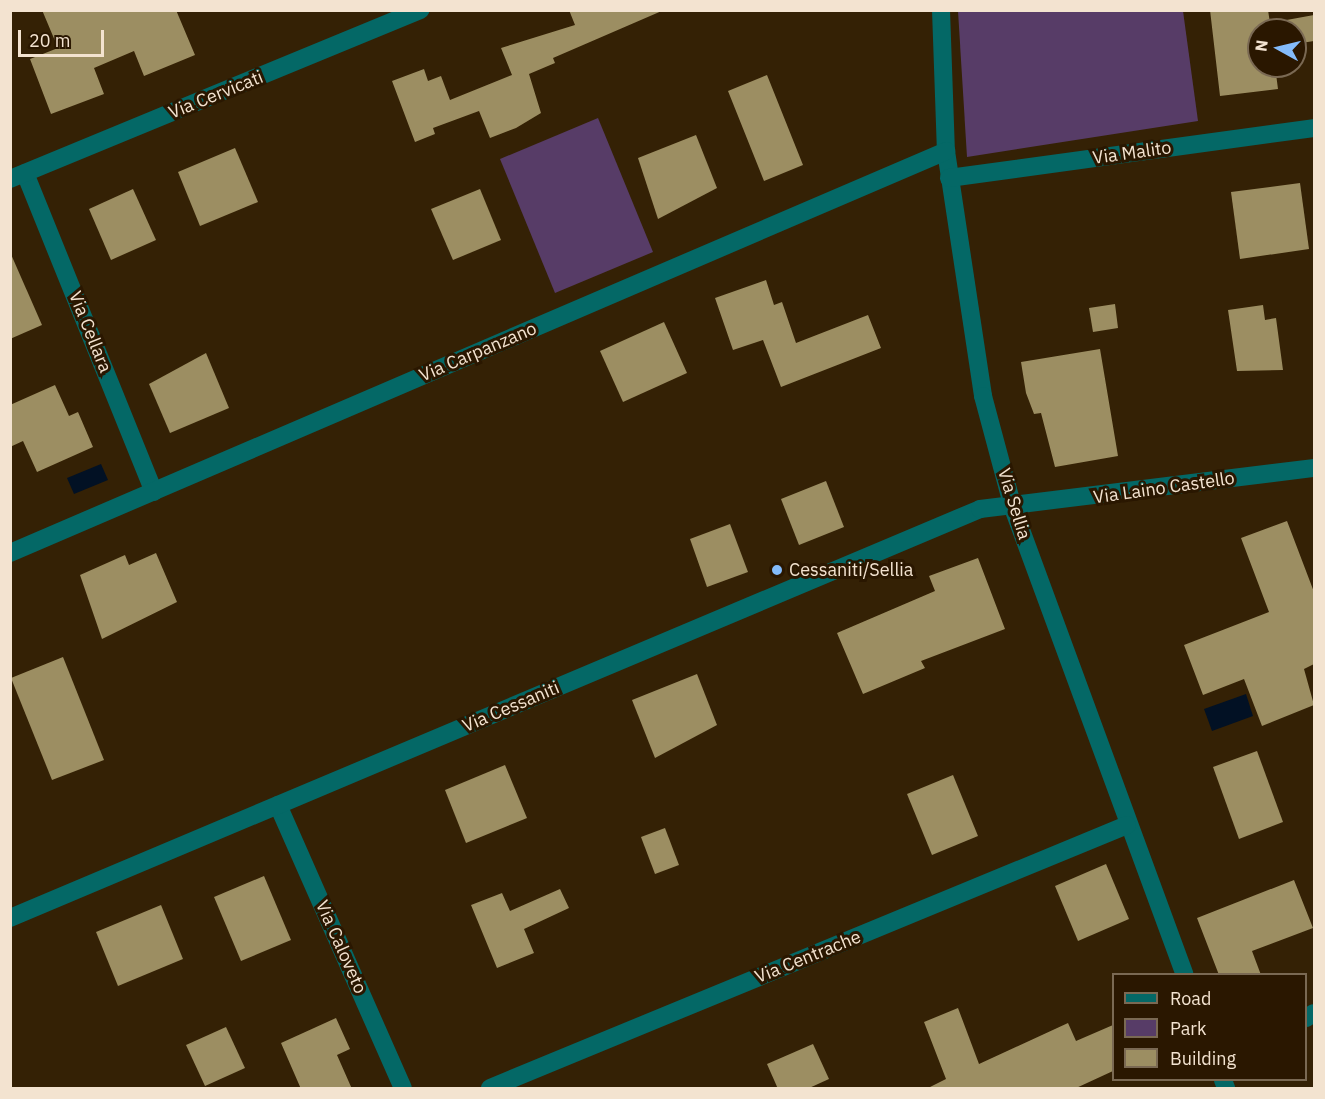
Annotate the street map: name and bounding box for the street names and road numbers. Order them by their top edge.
street label: Via Cervicati [166,66,266,124]
street label: Via Malito [1091,137,1173,169]
street label: Via Cellara [64,288,116,376]
street label: Via Carpanzano [416,318,540,386]
street label: Via Sellia [993,466,1035,542]
street label: Via Laino Castello [1092,467,1236,509]
street label: Via Cessaniti [459,677,563,737]
street label: Via Caloveto [311,897,371,997]
street label: Via Centrache [752,926,864,988]

